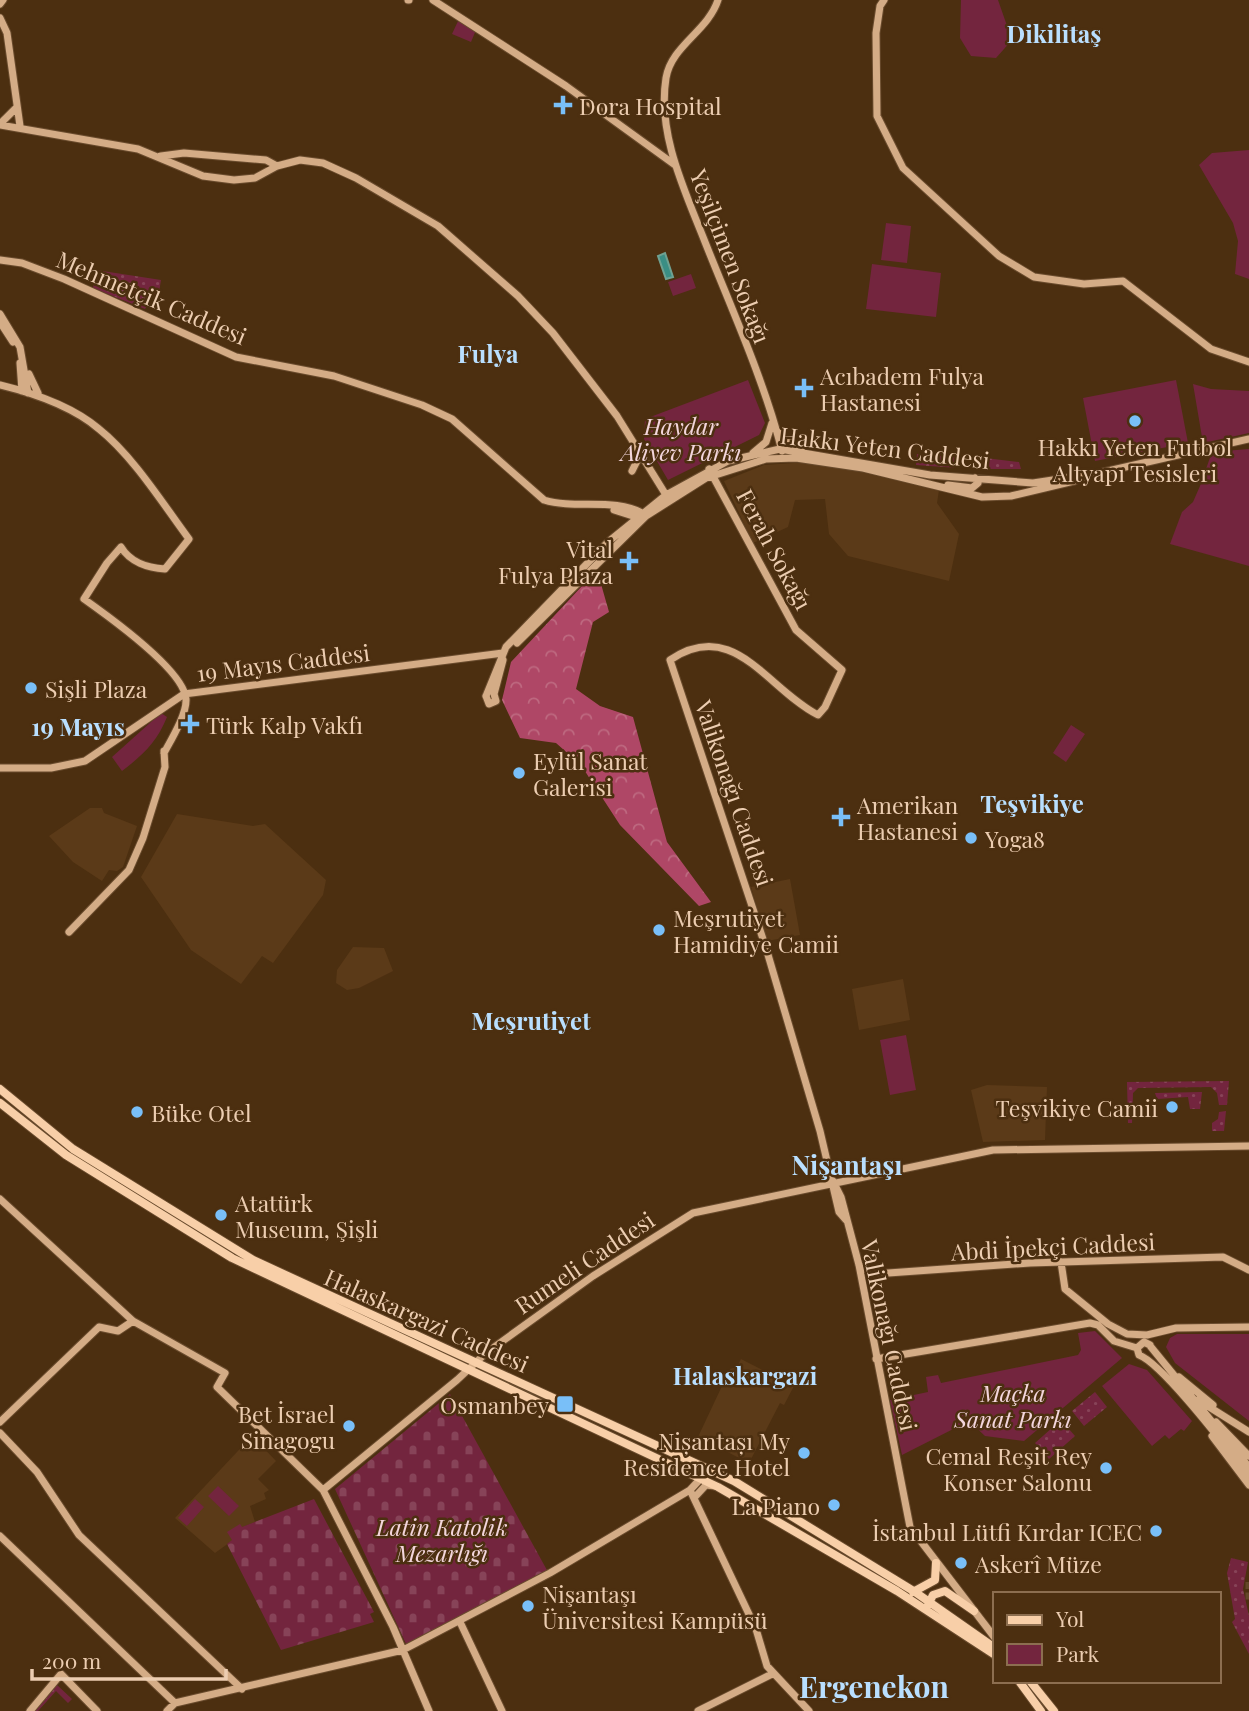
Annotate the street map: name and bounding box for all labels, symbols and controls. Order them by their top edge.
district label: Dikilitaş [1007,17,1101,49]
place label: Dora Hospital [579,90,722,121]
marker: Dora Hospital [553,95,573,115]
street label: Yeşilçimen Sokağı [683,164,779,348]
street label: Mehmetçik Caddesi [52,243,252,351]
district label: Fulya [458,337,519,369]
place label: Acıbadem Fulya Hastanesi [819,360,984,417]
marker: Acıbadem Fulya Hastanesi [794,378,814,398]
park label: Haydar Aliyev Parkı [619,410,741,467]
marker: Hakkı Yeten Futbol Altyapı Tesisleri [1127,413,1143,429]
street label: Hakkı Yeten Caddesi [779,419,992,475]
place label: Hakkı Yeten Futbol Altyapı Tesisleri [1038,431,1233,488]
street label: Ferah Sokağı [730,483,820,615]
place label: Vital Fulya Plaza [498,533,614,590]
marker: Vital Fulya Plaza [619,551,639,571]
street label: 19 Mayıs Caddesi [195,636,372,688]
place label: Sişli Plaza [45,673,148,704]
marker: Sişli Plaza [23,680,39,696]
street label: Valikonağı Caddesi [688,695,781,890]
place label: Türk Kalp Vakfı [206,709,363,740]
district label: 19 Mayıs [31,710,125,742]
marker: Türk Kalp Vakfı [180,714,200,734]
place label: Eylül Sanat Galerisi [533,745,648,802]
marker: Eylül Sanat Galerisi [511,765,527,781]
district label: Teşvikiye [980,787,1084,819]
place label: Amerikan Hastanesi [856,789,958,846]
marker: Amerikan Hastanesi [831,807,851,827]
place label: Yoga8 [984,823,1045,854]
marker: Yoga8 [963,830,979,846]
place label: Meşrutiyet Hamidiye Camii [673,902,839,959]
marker: Meşrutiyet Hamidiye Camii [651,922,667,938]
district label: Meşrutiyet [471,1004,591,1036]
place label: Teşvikiye Camii [995,1092,1158,1123]
place label: Büke Otel [151,1097,252,1128]
marker: Teşvikiye Camii [1164,1099,1180,1115]
marker: Büke Otel [129,1104,145,1120]
district label: Nişantaşı [791,1147,903,1182]
place label: Atatürk Museum, Şişli [234,1187,379,1244]
street label: Rumeli Caddesi [508,1204,660,1320]
marker: Atatürk Museum, Şişli [213,1207,229,1223]
street label: Abdi İpekçi Caddesi [949,1225,1156,1267]
street label: Valikonağı Caddesi [854,1235,925,1434]
street label: Halaskargazi Caddesi [320,1261,534,1379]
district label: Halaskargazi [673,1359,818,1391]
park label: Maçka Sanat Parkı [953,1377,1072,1434]
place label: Osmanbey [440,1389,549,1420]
marker: Osmanbey [555,1394,575,1414]
place label: Bet İsrael Sinagogu [238,1398,335,1455]
marker: Bet İsrael Sinagogu [341,1418,357,1434]
place label: Nișantașı My Residence Hotel [623,1425,790,1482]
place label: Cemal Reşit Rey Konser Salonu [925,1440,1092,1497]
marker: Nișantașı My Residence Hotel [796,1445,812,1461]
marker: Cemal Reşit Rey Konser Salonu [1098,1460,1114,1476]
place label: La Piano [732,1490,820,1521]
marker: La Piano [826,1497,842,1513]
park label: Latin Katolik Mezarlığı [375,1511,508,1568]
place label: İstanbul Lütfi Kırdar ICEC [872,1516,1142,1547]
marker: İstanbul Lütfi Kırdar ICEC [1148,1523,1164,1539]
place label: Askerî Müze [974,1548,1102,1579]
marker: Askerî Müze [953,1555,969,1571]
place label: Nişantaşı Üniversitesi Kampüsü [542,1578,768,1635]
legend [993,1592,1221,1683]
marker: Nişantaşı Üniversitesi Kampüsü [520,1598,536,1614]
text: Yol [1055,1604,1084,1632]
scale bar [32,1638,226,1682]
text: Park [1056,1639,1100,1667]
text: 200 m [42,1646,101,1674]
district label: Ergenekon [799,1666,949,1706]

